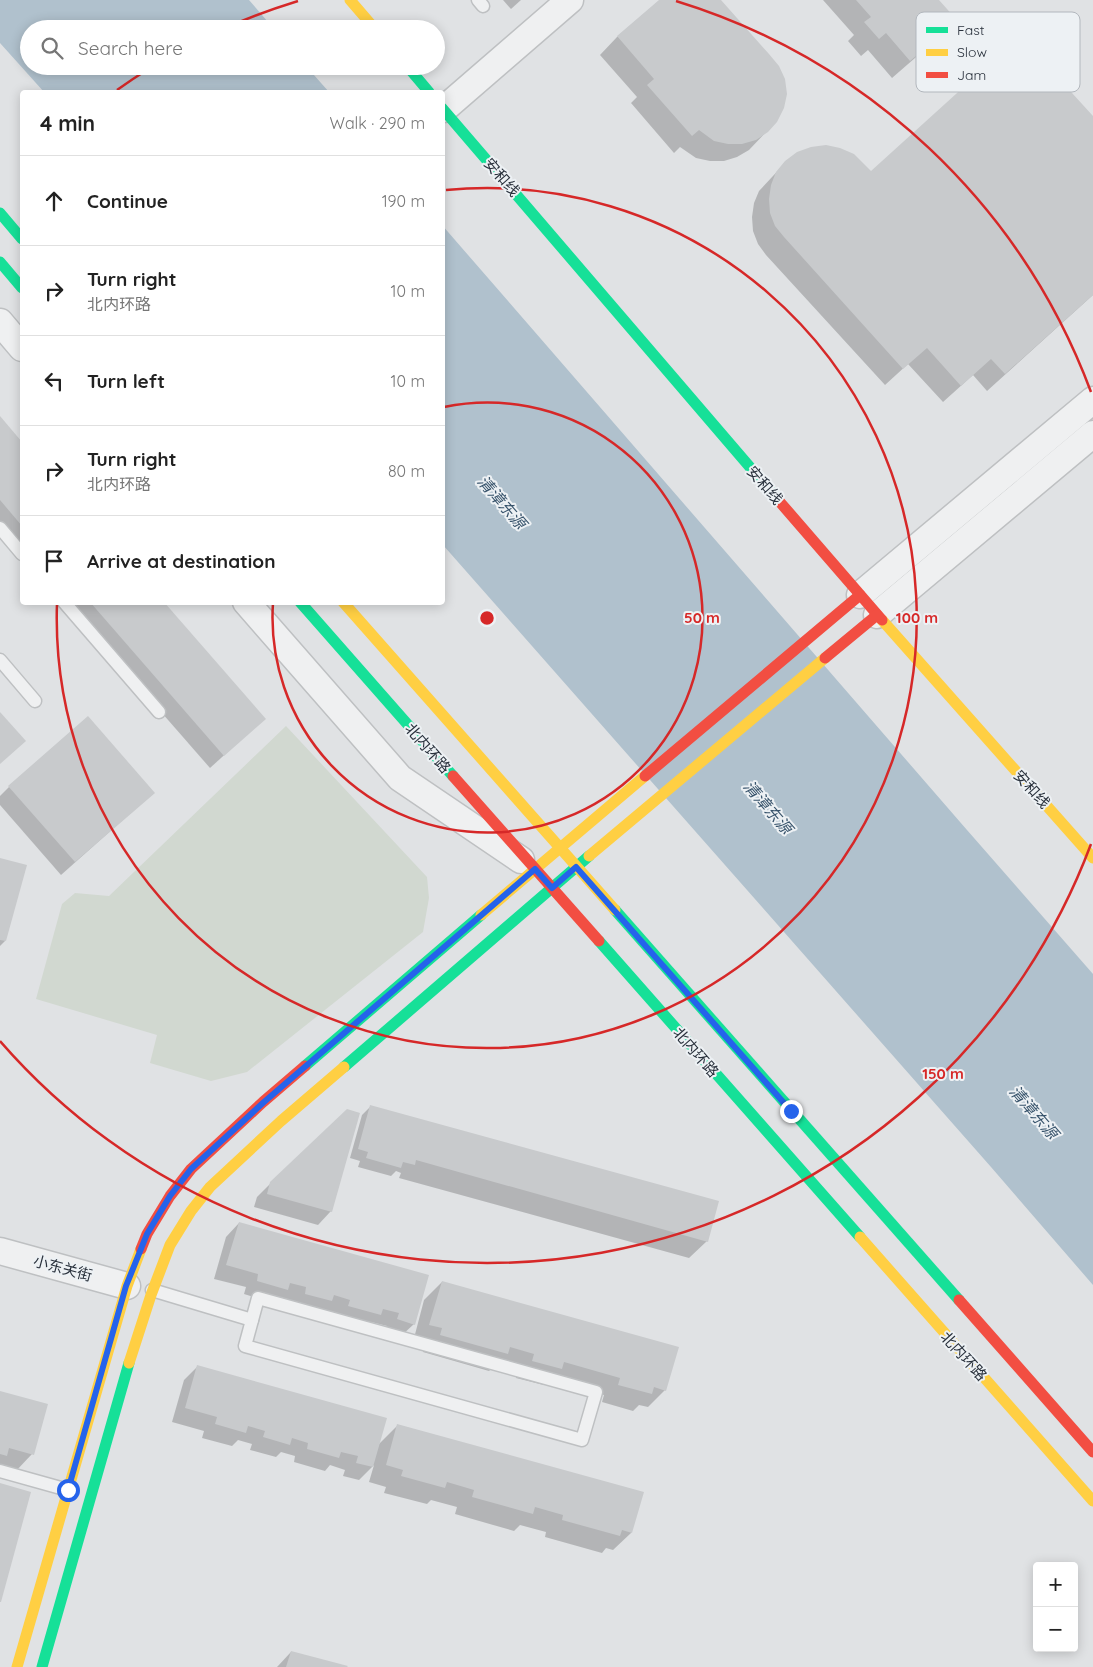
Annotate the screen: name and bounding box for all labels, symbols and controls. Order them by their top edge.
legend [916,12,1080,92]
search box [20,20,445,75]
text: Fast [957,21,985,39]
icon: search [38,34,66,62]
text: Search here [78,36,183,60]
text: Slow [957,43,987,61]
text: Jam [957,66,986,84]
text: 4 min [40,110,95,136]
text: Walk · 290 m [330,113,425,133]
street label: 安和线 [480,154,524,200]
icon: ahead [40,187,68,215]
text: Continue [87,189,168,213]
text: 190 m [382,191,425,211]
text: Turn right [87,267,176,291]
icon: right [40,277,68,305]
text: 10 m [391,281,425,301]
text: 北内环路 [87,294,151,314]
icon: left [40,367,68,395]
text: Turn left [87,369,165,393]
text: 10 m [391,371,425,391]
text: Turn right [87,447,176,471]
icon: right [40,457,68,485]
text: 80 m [388,461,425,481]
street label: 安和线 [743,462,787,508]
water label: 清漳东源 [473,471,533,535]
text: 北内环路 [87,474,151,494]
icon: arrive [40,547,68,575]
text: Arrive at destination [87,549,276,573]
text: 50 m [684,608,720,627]
text: 100 m [896,608,938,627]
centre of rings [478,609,496,627]
street label: 北内环路 [401,719,455,777]
street label: 安和线 [1010,766,1054,812]
water label: 清漳东源 [739,776,799,840]
street label: 北内环路 [669,1023,723,1081]
text: 150 m [922,1064,964,1083]
water label: 清漳东源 [1005,1081,1065,1145]
route end [780,1100,803,1123]
street label: 小东关街 [32,1251,94,1285]
street label: 北内环路 [937,1327,991,1385]
route start [57,1479,80,1502]
map controls [1033,1562,1078,1652]
button: + [1033,1562,1078,1607]
button: − [1033,1607,1078,1652]

